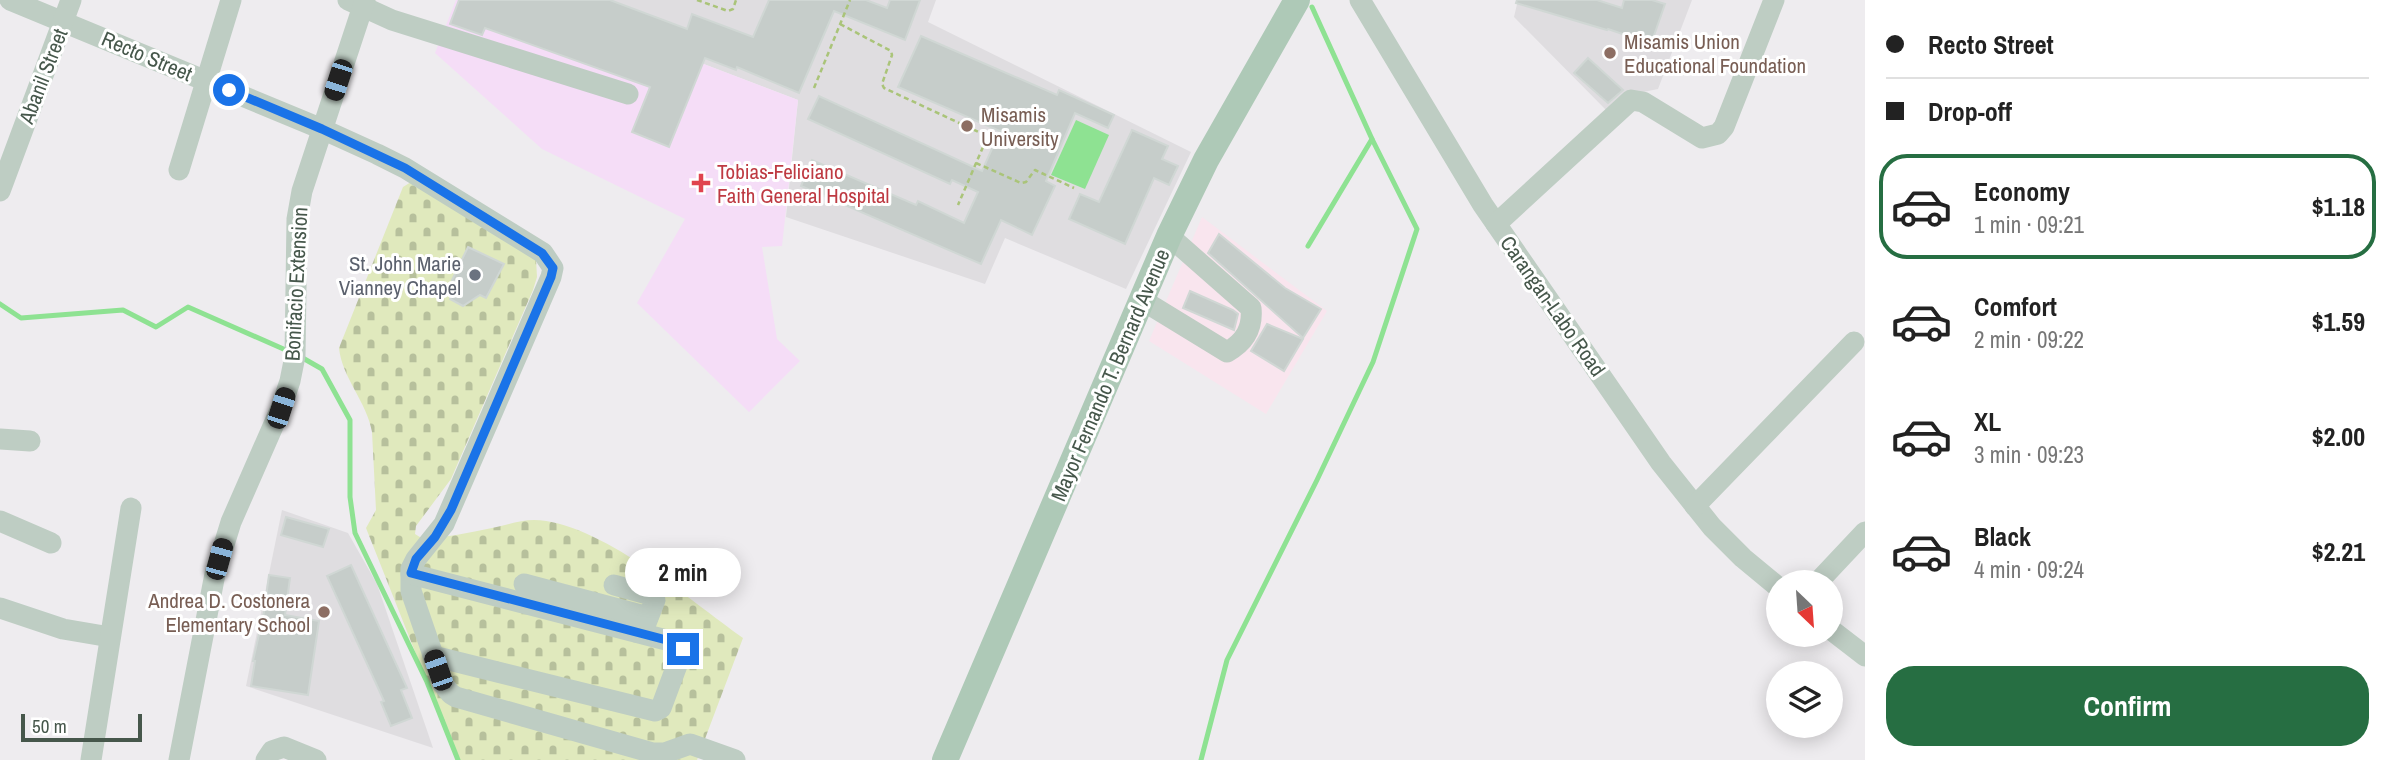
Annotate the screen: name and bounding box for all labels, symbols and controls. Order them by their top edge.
street label: Abanil Street [11,24,74,129]
street label: Recto Street [97,24,197,88]
place label: Misamis Union Educational Foundation [1624,27,1806,80]
text: Recto Street [1928,27,2054,62]
marker: Misamis Union Educational Foundation [1602,45,1618,61]
car [322,57,355,103]
route start [213,74,245,106]
text: Drop-off [1928,94,2012,129]
place label: Misamis University [981,100,1059,153]
marker: Misamis University [959,118,975,134]
place label: Tobias-Feliciano Faith General Hospital [717,157,889,210]
marker: Tobias-Feliciano Faith General Hospital [691,173,711,193]
text: Economy [1974,174,2070,209]
icon: car [1890,175,1953,238]
text: $1.18 [2312,189,2365,224]
street label: Bonifacio Extension [277,206,315,362]
text: 1 min · 09:21 [1974,209,2084,240]
street label: Carangan-Labo Road [1494,230,1612,382]
street label: Mayor Fernando T. Bernard Avenue [1044,244,1176,506]
place label: St. John Marie Vianney Chapel [339,249,461,302]
marker: St. John Marie Vianney Chapel [467,267,483,283]
text: Comfort [1974,289,2057,324]
icon: car [1890,290,1953,353]
text: $1.59 [2312,304,2365,339]
text: 2 min · 09:22 [1974,324,2084,355]
car [265,385,298,431]
text: XL [1974,404,2001,439]
icon: car [1890,405,1953,468]
text: $2.00 [2312,419,2365,454]
text: 3 min · 09:23 [1974,439,2084,470]
text: Black [1974,519,2031,554]
icon: car [1890,520,1953,583]
text: $2.21 [2312,534,2365,569]
car [204,536,235,582]
callout: 2 min [625,548,741,596]
text: 4 min · 09:24 [1974,554,2084,585]
text: 2 min [658,557,708,588]
north arrow [1766,570,1843,648]
map controls [1766,570,1843,738]
place label: Andrea D. Costonera Elementary School [147,586,310,639]
marker: Andrea D. Costonera Elementary School [316,604,332,620]
route end [667,633,699,665]
car [422,647,455,693]
button: layers [1766,661,1843,738]
button: Confirm [1886,666,2369,746]
scale bar [21,711,142,743]
text: 50 m [32,713,67,739]

